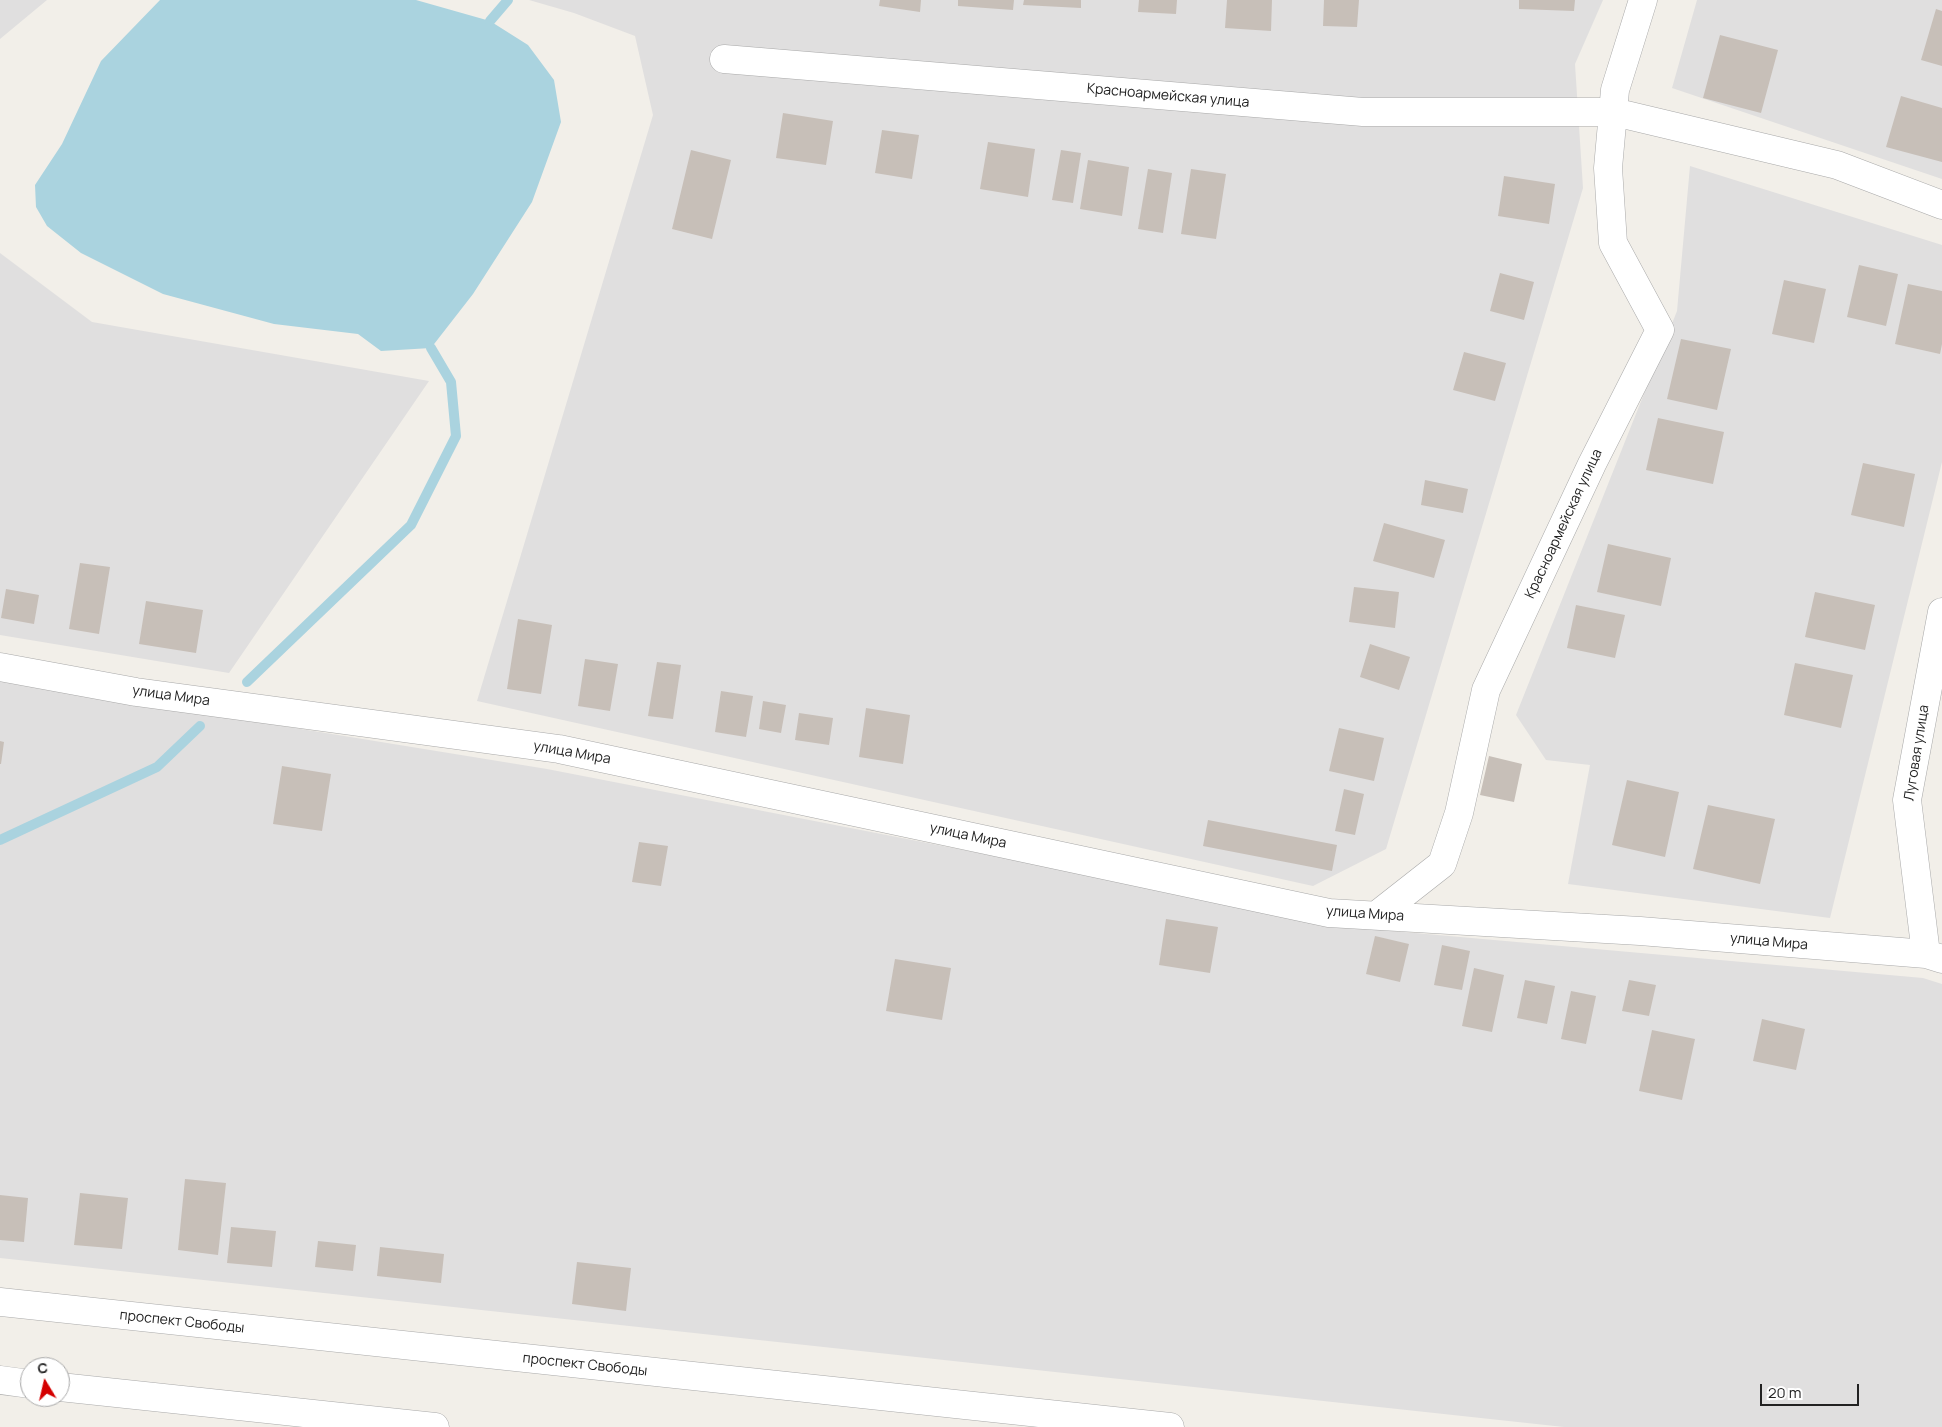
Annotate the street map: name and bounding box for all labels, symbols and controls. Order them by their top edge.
street label: Красноармейская улица [1086,81,1250,111]
street label: Красноармейская улица [1522,447,1606,601]
street label: улица Мира [131,682,211,710]
street label: Луговая улица [1901,704,1933,802]
street label: улица Мира [532,738,612,768]
street label: улица Мира [928,820,1008,852]
street label: улица Мира [1325,903,1405,925]
street label: улица Мира [1729,930,1809,954]
street label: проспект Свободы [119,1307,245,1337]
street label: проспект Свободы [522,1350,648,1380]
north arrow [20,1357,70,1407]
text: С [36,1357,49,1378]
scale bar [1762,1374,1861,1406]
text: 20 m [1768,1382,1801,1403]

